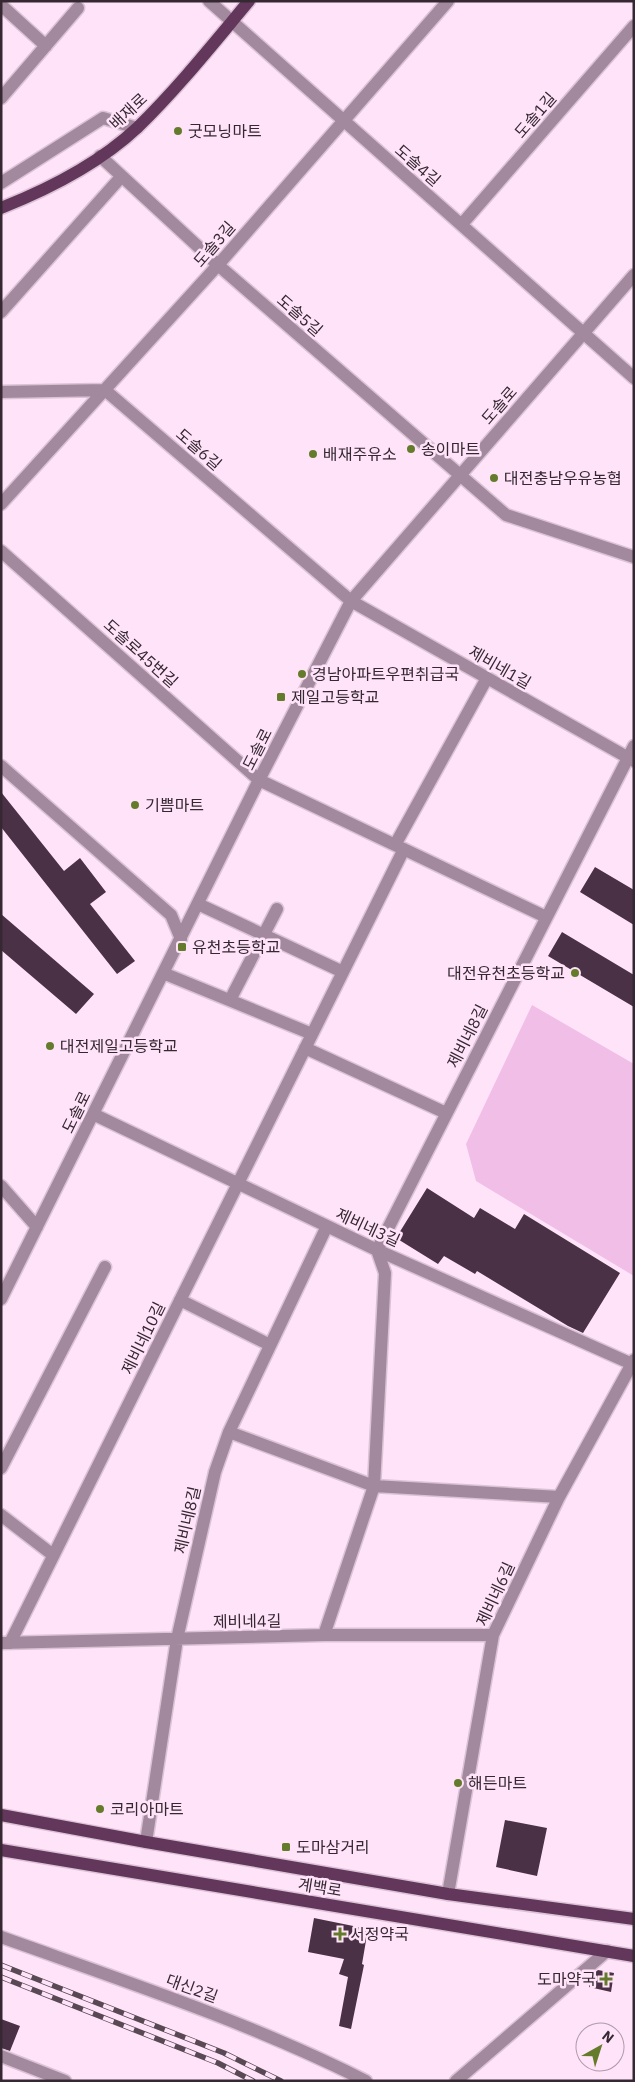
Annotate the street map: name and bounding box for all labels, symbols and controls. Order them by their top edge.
street label: 배재로 [105,88,151,133]
street label: 도솔1길 [510,88,560,142]
place label: 굿모닝마트 [188,121,262,141]
marker: 굿모닝마트 [172,125,184,137]
street label: 도솔4길 [391,140,445,190]
street label: 도솔3길 [189,217,239,271]
street label: 도솔5길 [273,290,327,340]
street label: 도솔로 [477,382,521,428]
street label: 도솔6길 [172,424,226,474]
place label: 송이마트 [421,439,480,459]
marker: 송이마트 [405,443,417,455]
place label: 배재주유소 [323,444,397,464]
marker: 배재주유소 [307,448,319,460]
place label: 대전충남우유농협 [504,468,622,488]
marker: 대전충남우유농협 [488,472,500,484]
street label: 도솔로45번길 [100,615,182,691]
street label: 제비네1길 [465,641,535,693]
place label: 경남아파트우편취급국 [312,664,459,684]
marker: 경남아파트우편취급국 [296,668,308,680]
place label: 제일고등학교 [291,687,379,707]
marker: 제일고등학교 [275,691,287,703]
street label: 도솔로 [238,725,276,773]
place label: 기쁨마트 [145,795,204,815]
marker: 기쁨마트 [129,799,141,811]
place label: 유천초등학교 [192,937,280,957]
marker: 유천초등학교 [176,941,188,953]
place label: 대전유천초등학교 [447,963,565,983]
marker: 대전유천초등학교 [569,967,581,979]
street label: 제비네8길 [443,1001,491,1071]
place label: 대전제일고등학교 [60,1036,178,1056]
marker: 대전제일고등학교 [44,1040,56,1052]
street label: 도솔로 [57,1088,95,1136]
street label: 제비네3길 [333,1203,403,1251]
street label: 제비네10길 [117,1299,169,1377]
street label: 제비네8길 [170,1484,204,1556]
street label: 제비네6길 [471,1559,519,1629]
street label: 제비네4길 [213,1610,281,1632]
place label: 해든마트 [468,1773,527,1793]
marker: 해든마트 [452,1777,464,1789]
place label: 코리아마트 [110,1799,184,1819]
marker: 코리아마트 [94,1803,106,1815]
place label: 도마삼거리 [296,1837,370,1857]
marker: 도마삼거리 [280,1841,292,1853]
street label: 계백로 [297,1874,344,1900]
place label: 서정약국 [350,1924,409,1944]
marker: 서정약국 [334,1928,346,1940]
street label: 대신2길 [163,1969,221,2007]
place label: 도마약국 [537,1969,596,1989]
marker: 도마약국 [600,1973,612,1985]
north arrow [575,2022,625,2072]
text: N [599,2027,618,2047]

